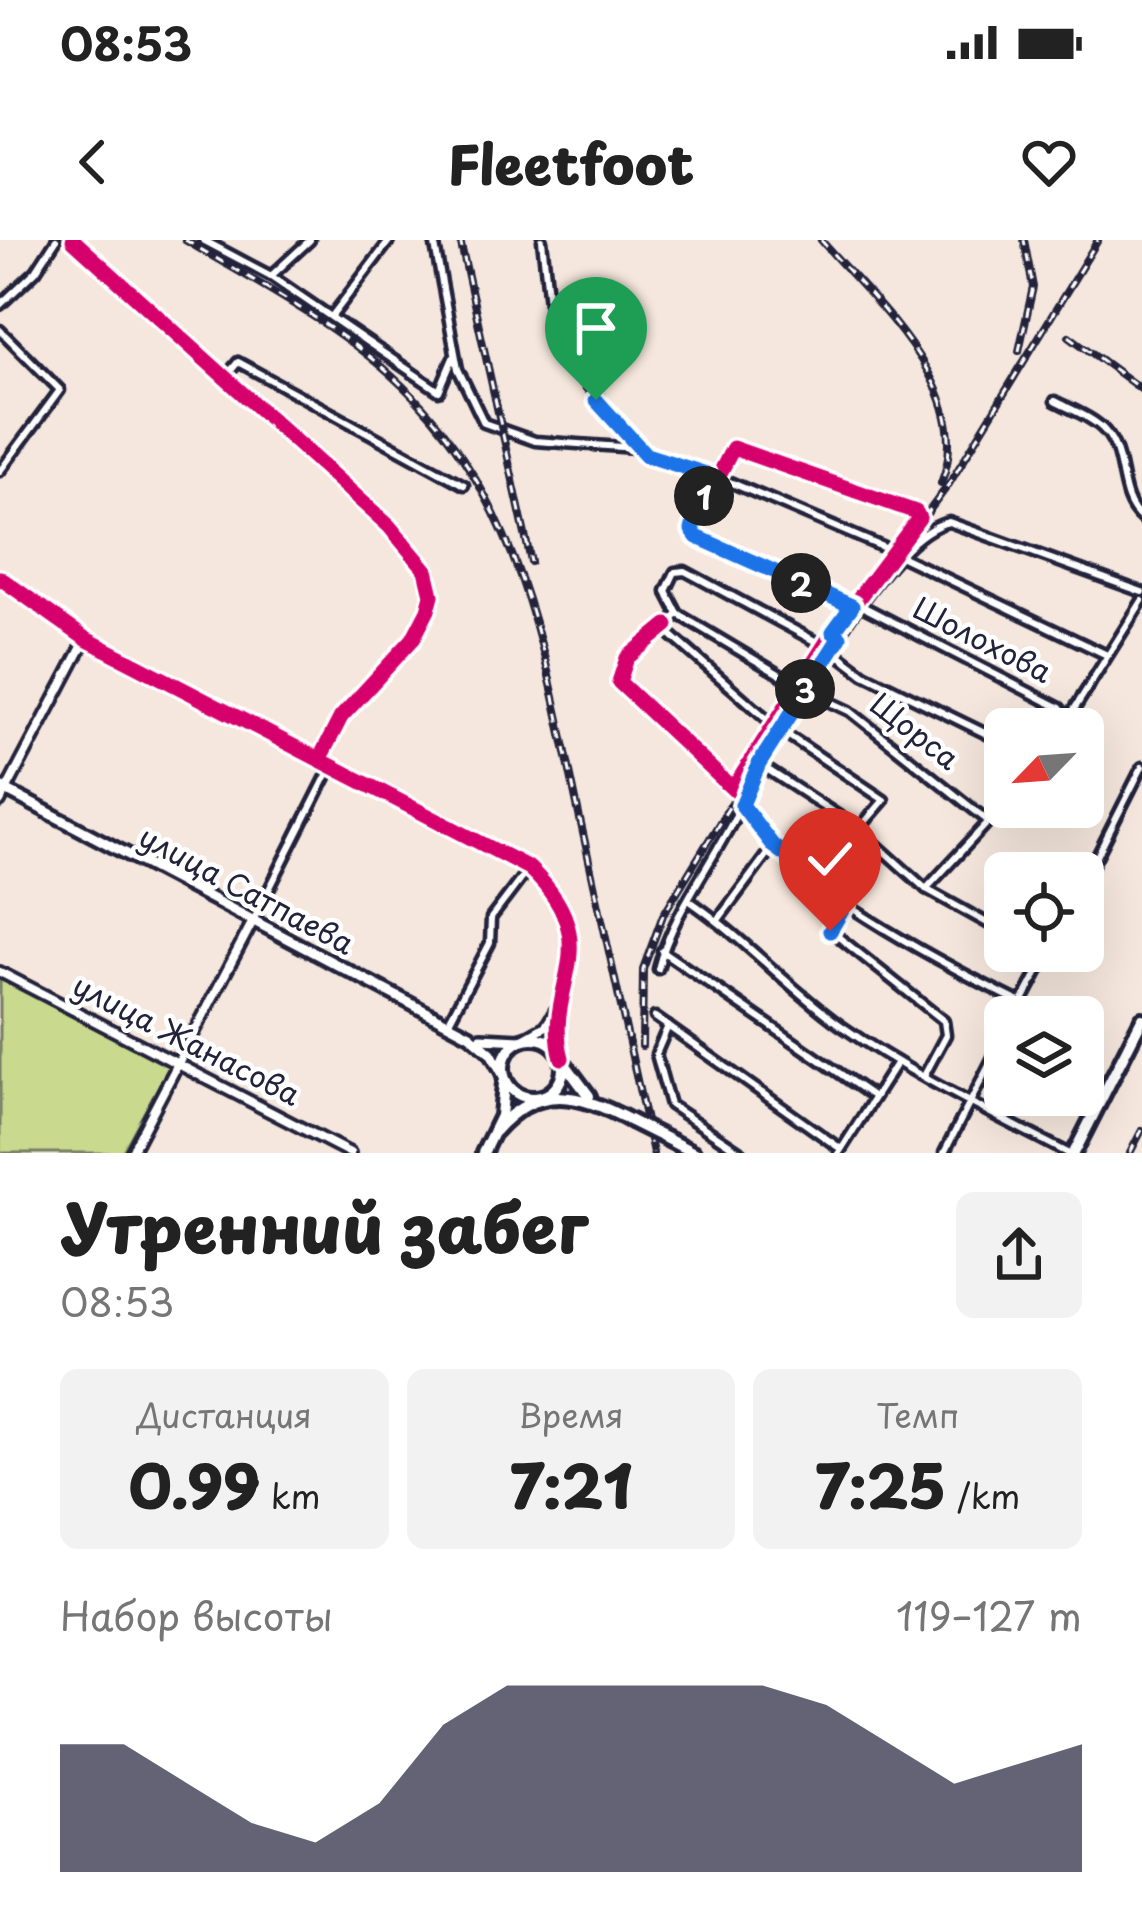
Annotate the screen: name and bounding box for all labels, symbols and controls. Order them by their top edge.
text: 08:53 [60,8,192,76]
text: Fleetfoot [448,122,694,203]
icon: back [60,129,126,195]
icon: heart [1016,129,1082,195]
pin [545,277,647,400]
icon: arrive [563,295,629,361]
pin: 1 [674,466,734,526]
text: 1 [696,471,712,521]
pin: 2 [771,553,831,613]
text: 2 [789,558,813,608]
street label: Шолохова [906,585,1061,693]
pin: 3 [775,659,835,719]
text: 3 [794,664,816,714]
street label: Щорса [861,681,970,780]
north arrow [984,708,1104,828]
map controls [984,708,1104,1116]
pin [779,808,881,931]
street label: улица Сатпаева [132,813,363,965]
icon: check [797,826,863,892]
button: locate [984,852,1104,972]
street label: улица Жанасова [65,962,309,1116]
button: layers [984,996,1104,1116]
text: Утренний забег [60,1176,588,1275]
button: share [956,1192,1082,1318]
text: 08:53 [60,1271,174,1330]
text: Дистанция [137,1389,312,1439]
text: Время [518,1389,624,1439]
text: Темп [876,1389,959,1439]
text: 0.99 [128,1439,260,1529]
text: 7:21 [510,1439,632,1529]
text: 7:25 [815,1439,946,1529]
text: km [260,1470,320,1520]
text: /km [946,1470,1020,1520]
text: Набор высоты [60,1585,333,1644]
text: 119–127 m [896,1585,1082,1644]

